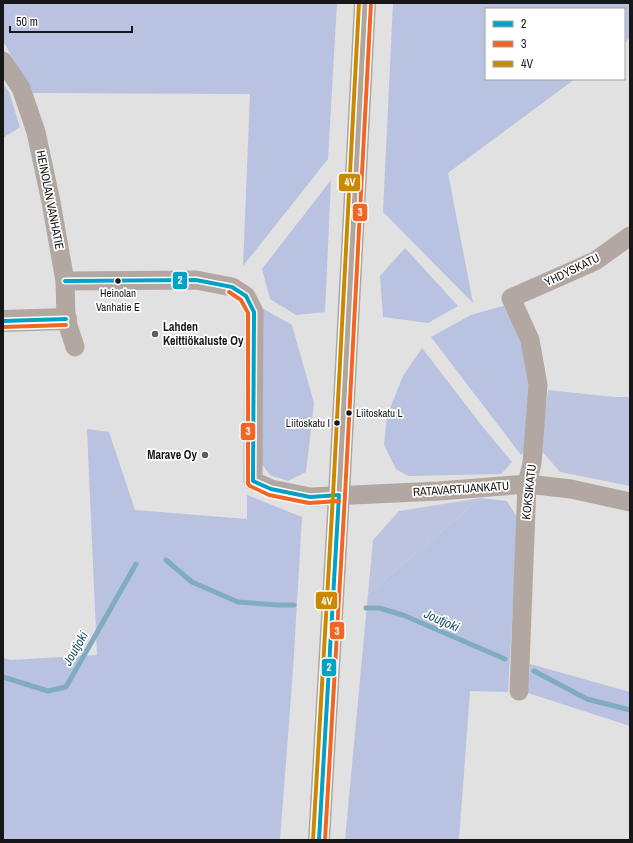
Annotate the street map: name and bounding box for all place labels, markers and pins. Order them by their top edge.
marker: Heinolan Vanhatie E [113,276,123,286]
place label: Heinolan Vanhatie E [96,286,140,314]
place label: Lahden Keittiökaluste Oy [163,319,244,349]
marker: Lahden Keittiökaluste Oy [150,329,160,339]
place label: Liitoskatu L [356,406,403,420]
marker: Liitoskatu L [344,408,354,418]
place label: Liitoskatu I [286,416,330,430]
marker: Liitoskatu I [332,418,342,428]
place label: Marave Oy [147,447,198,463]
marker: Marave Oy [200,450,210,460]

